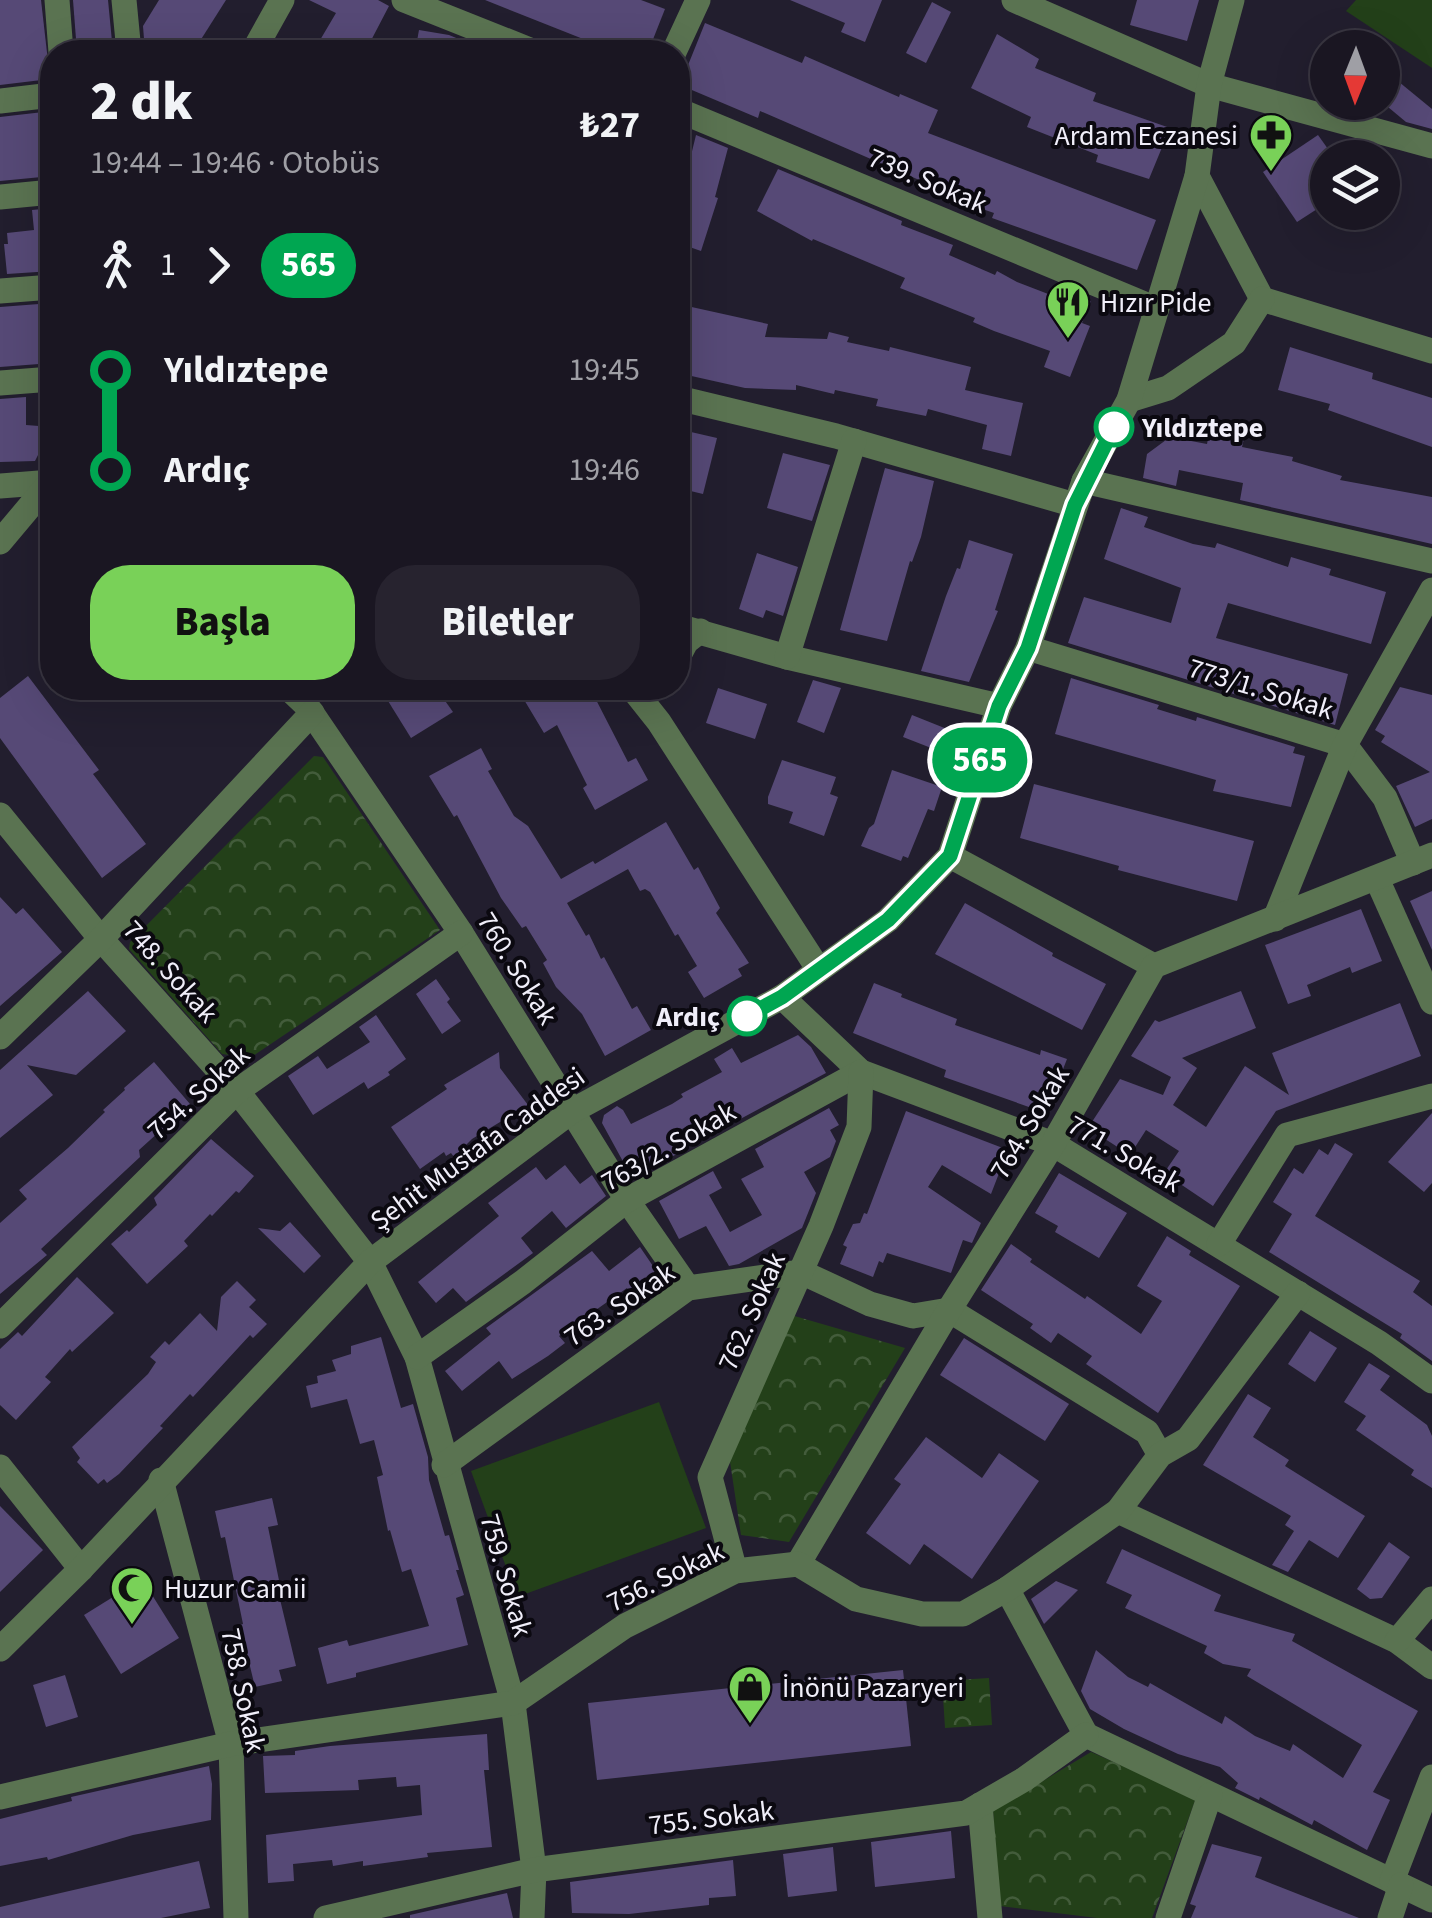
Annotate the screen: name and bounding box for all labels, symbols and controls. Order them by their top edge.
north arrow [1310,30,1400,120]
map controls [1310,30,1400,230]
text: 2 dk [90,63,193,141]
text: ₺27 [580,98,640,152]
pharmacy icon: Ardam Eczanesi [1248,112,1294,173]
place label: Ardam Eczanesi [1054,116,1238,156]
street label: 739. Sokak [862,138,994,224]
text: 19:44 – 19:46 · Otobüs [90,140,380,186]
button: layers [1310,140,1400,230]
icon: walk [90,238,145,293]
icon: forward [191,238,246,293]
text: 565 [281,240,336,290]
text: 1 [160,242,176,288]
restaurant icon: Hızır Pide [1045,279,1091,340]
place label: Hızır Pide [1100,283,1211,323]
text: Yıldıztepe [164,343,329,397]
text: 19:45 [568,347,640,393]
marker: Yıldıztepe [1095,408,1133,446]
place label: Yıldıztepe [1141,408,1263,448]
text: Ardıç [164,443,251,497]
text: 19:46 [568,447,640,493]
button: Başla [90,565,355,680]
button: Biletler [375,565,640,680]
street label: 773/1. Sokak [1183,648,1338,730]
line badge: 565 [922,728,1038,792]
text: 565 [952,735,1008,785]
street label: 760. Sokak [467,904,568,1033]
street label: 748. Sokak [113,911,227,1032]
place label: Ardıç [655,997,720,1037]
marker: Ardıç [728,997,766,1035]
street label: 754. Sokak [138,1036,259,1150]
street label: Şehit Mustafa Caddesi [362,1057,593,1240]
street label: 764. Sokak [980,1058,1080,1187]
street label: 763/2. Sokak [594,1092,743,1202]
street label: 771. Sokak [1060,1105,1189,1203]
street label: 762. Sokak [708,1246,796,1377]
street label: 763. Sokak [556,1253,683,1357]
street label: 759. Sokak [469,1509,543,1641]
street label: 756. Sokak [600,1531,731,1622]
mosque icon: Huzur Camii [109,1565,155,1626]
place label: Huzur Camii [164,1569,307,1609]
street label: 758. Sokak [210,1624,276,1756]
shop icon: İnönü Pazaryeri [727,1664,773,1725]
place label: İnönü Pazaryeri [782,1668,964,1708]
street label: 755. Sokak [646,1790,776,1846]

